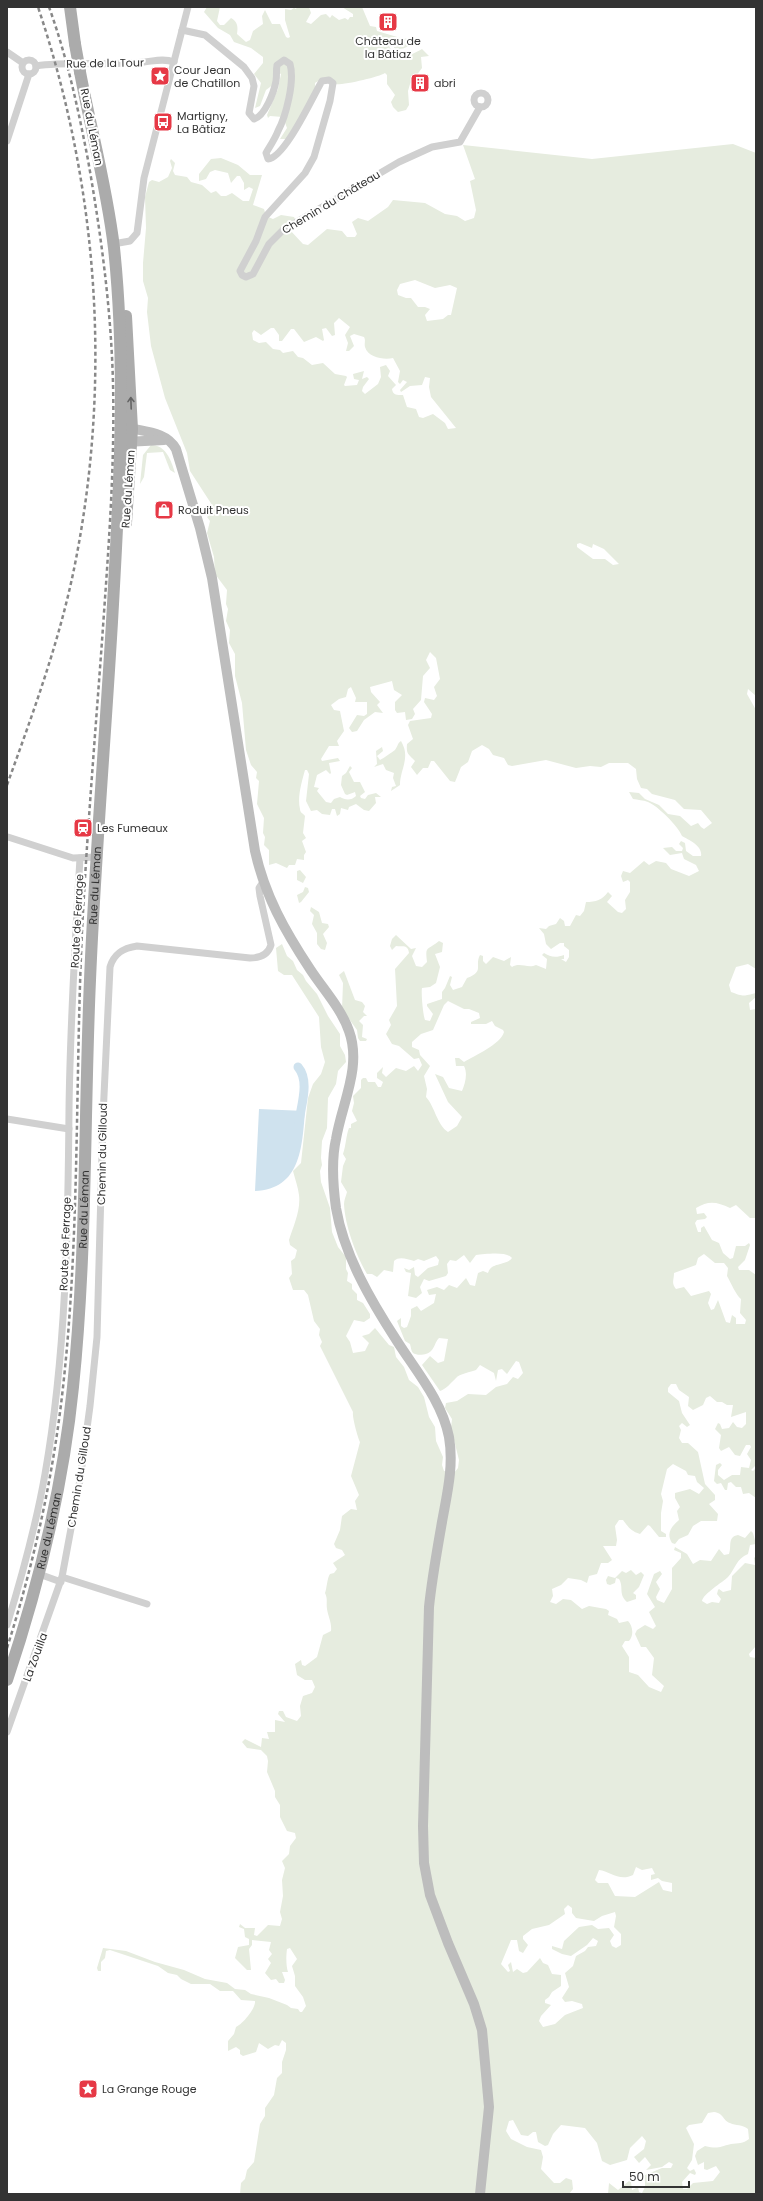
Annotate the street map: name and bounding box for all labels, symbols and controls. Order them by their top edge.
building icon: Château de la Bâtiaz [377,11,399,33]
place label: Château de la Bâtiaz [355,33,421,62]
street label: Rue de la Tour [66,54,144,72]
place label: Cour Jean de Chatillon [174,62,240,91]
place icon: Cour Jean de Chatillon [149,65,171,87]
building icon: abri [409,72,431,94]
place label: abri [434,75,456,91]
street label: Rue du Léman [77,87,107,167]
place label: Martigny, La Bâtiaz [177,108,228,137]
bus stop icon: Martigny, La Bâtiaz [152,111,174,133]
street label: Chemin du Château [279,166,383,238]
one-way arrow [128,397,135,410]
street label: Rue du Léman [117,449,139,529]
shop icon: Roduit Pneus [153,499,175,521]
place label: Roduit Pneus [178,502,249,518]
station icon: Les Fumeaux [72,817,94,839]
place label: Les Fumeaux [97,820,168,836]
street label: Rue du Léman [85,846,105,925]
street label: Route de Ferrage [67,873,87,968]
street label: Chemin du Gilloud [93,1103,111,1205]
street label: Rue du Léman [74,1170,93,1249]
street label: Route de Ferrage [55,1197,75,1291]
street label: Chemin du Gilloud [63,1425,95,1529]
street label: Rue du Léman [32,1491,65,1571]
street label: La Zouilla [19,1630,51,1684]
place icon: La Grange Rouge [77,2078,99,2100]
place label: La Grange Rouge [102,2081,197,2097]
scale bar [623,2163,689,2189]
text: 50 m [629,2168,660,2185]

